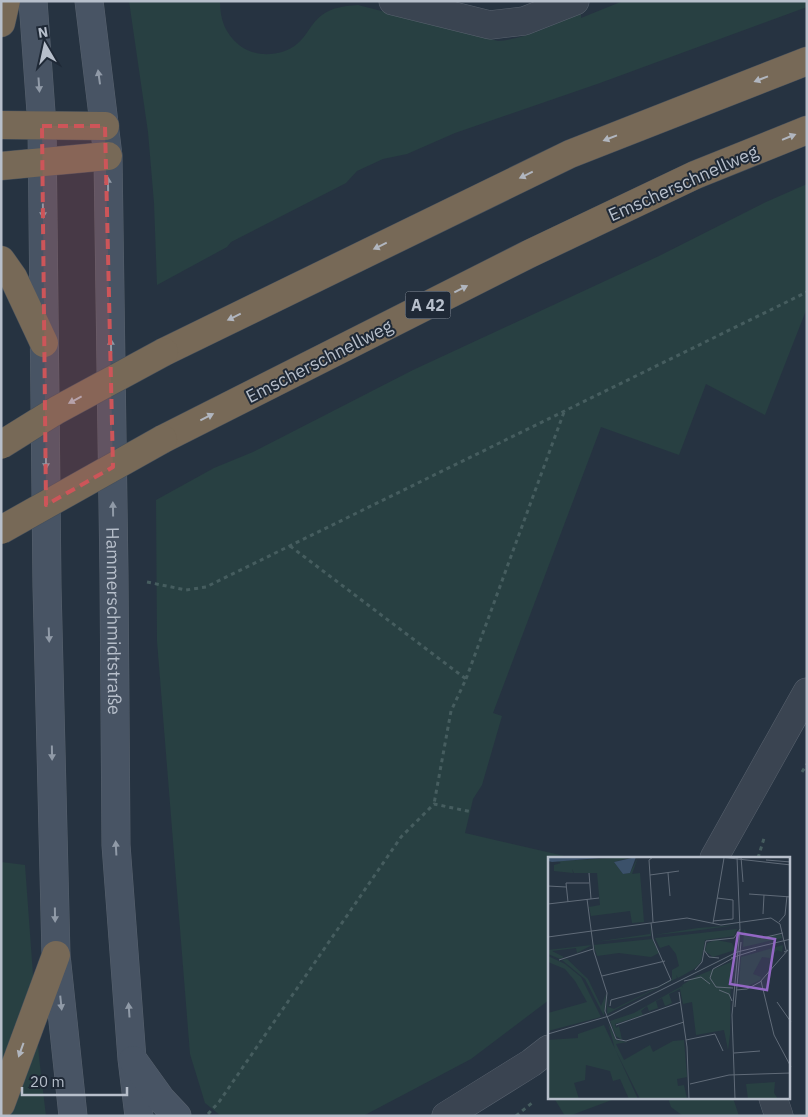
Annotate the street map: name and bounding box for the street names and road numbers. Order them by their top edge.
street label: Emscherschnellweg [604,139,762,226]
road number: A 42 [406,292,450,318]
street label: Emscherschnellweg [242,314,397,408]
street label: Hammerschmidtstraße [102,527,127,715]

